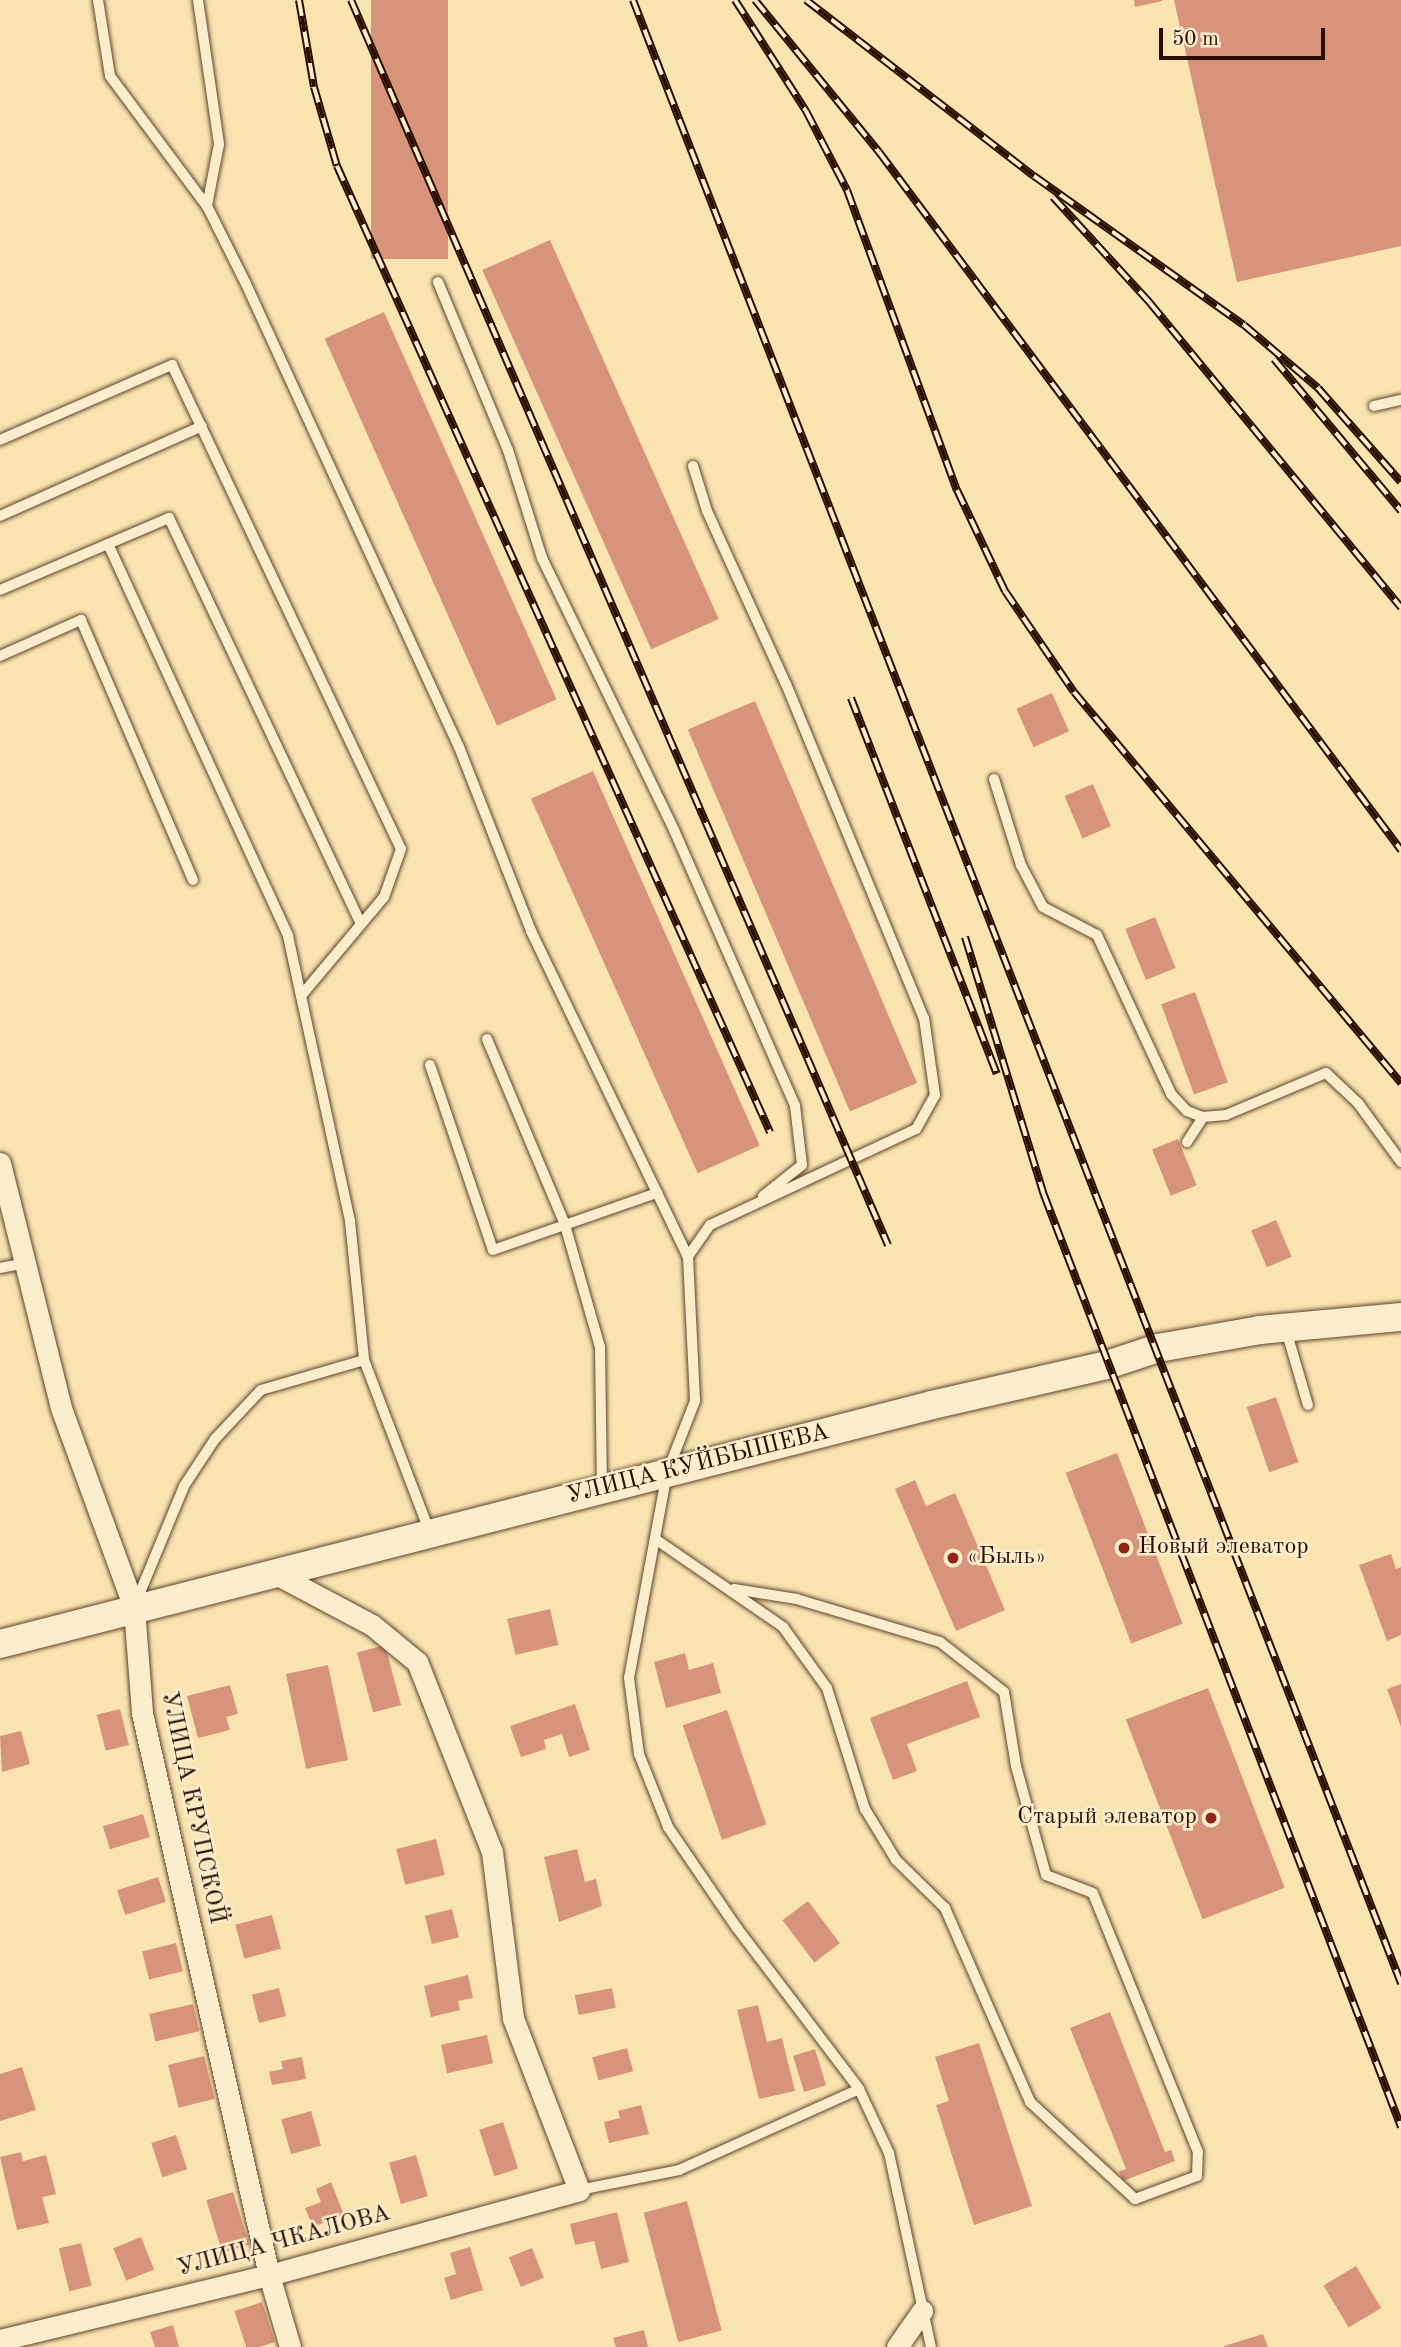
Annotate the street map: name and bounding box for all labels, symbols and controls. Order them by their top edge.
scale bar [1163,14,1329,58]
text: 50 m [1172,29,1219,50]
street label: УЛИЦА КУЙБЫШЕВА [564,1418,832,1512]
place label: Новый элеватор [1138,1534,1309,1562]
marker: Новый элеватор [1116,1540,1132,1556]
place label: «Быль» [967,1544,1046,1572]
marker: «Быль» [945,1550,961,1566]
street label: УЛИЦА КРУПСКОЙ [153,1689,231,1927]
place label: Старый элеватор [1017,1804,1197,1832]
marker: Старый элеватор [1203,1810,1219,1826]
street label: УЛИЦА ЧКАЛОВА [174,2200,394,2284]

